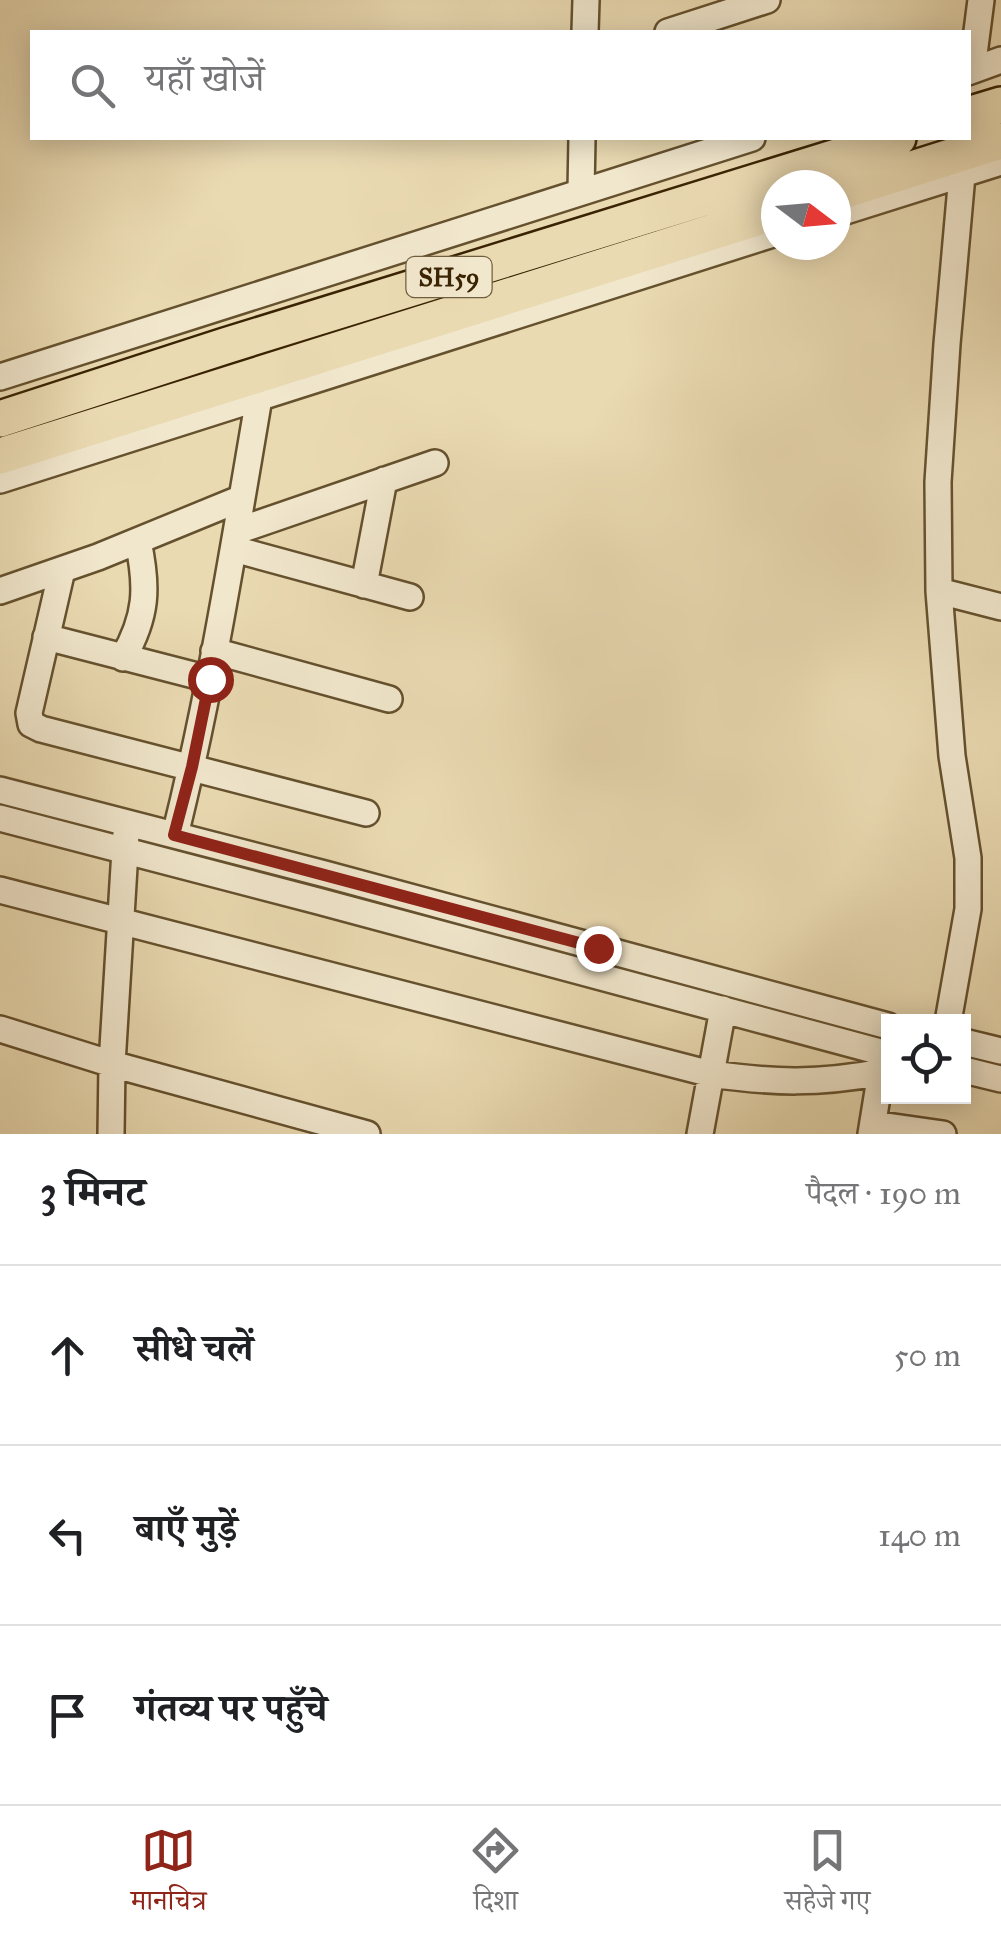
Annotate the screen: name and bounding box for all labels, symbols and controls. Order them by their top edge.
search box [30,30,971,140]
text: यहाँ खोजें [145,55,264,101]
icon: search [65,58,120,113]
north arrow [761,170,851,260]
road number: SH59 [406,257,492,297]
route start [188,657,234,703]
route end [576,926,622,972]
map controls [881,1014,971,1104]
button: locate [881,1014,971,1104]
text: 3 मिनट [40,1166,145,1218]
text: पैदल · 190 m [806,1174,961,1213]
text: सीधे चलें [135,1325,253,1371]
icon: ahead [40,1328,95,1383]
text: 50 m [894,1336,961,1375]
text: बाएँ मुड़ें [135,1505,237,1551]
icon: left [40,1508,95,1563]
text: 140 m [878,1516,961,1555]
text: गंतव्य पर पहुँचे [135,1685,327,1731]
icon: arrive [40,1688,95,1743]
tab: मानचित्र [131,1823,207,1928]
tab: दिशा [468,1823,523,1928]
tab: सहेजे गए [785,1823,870,1928]

